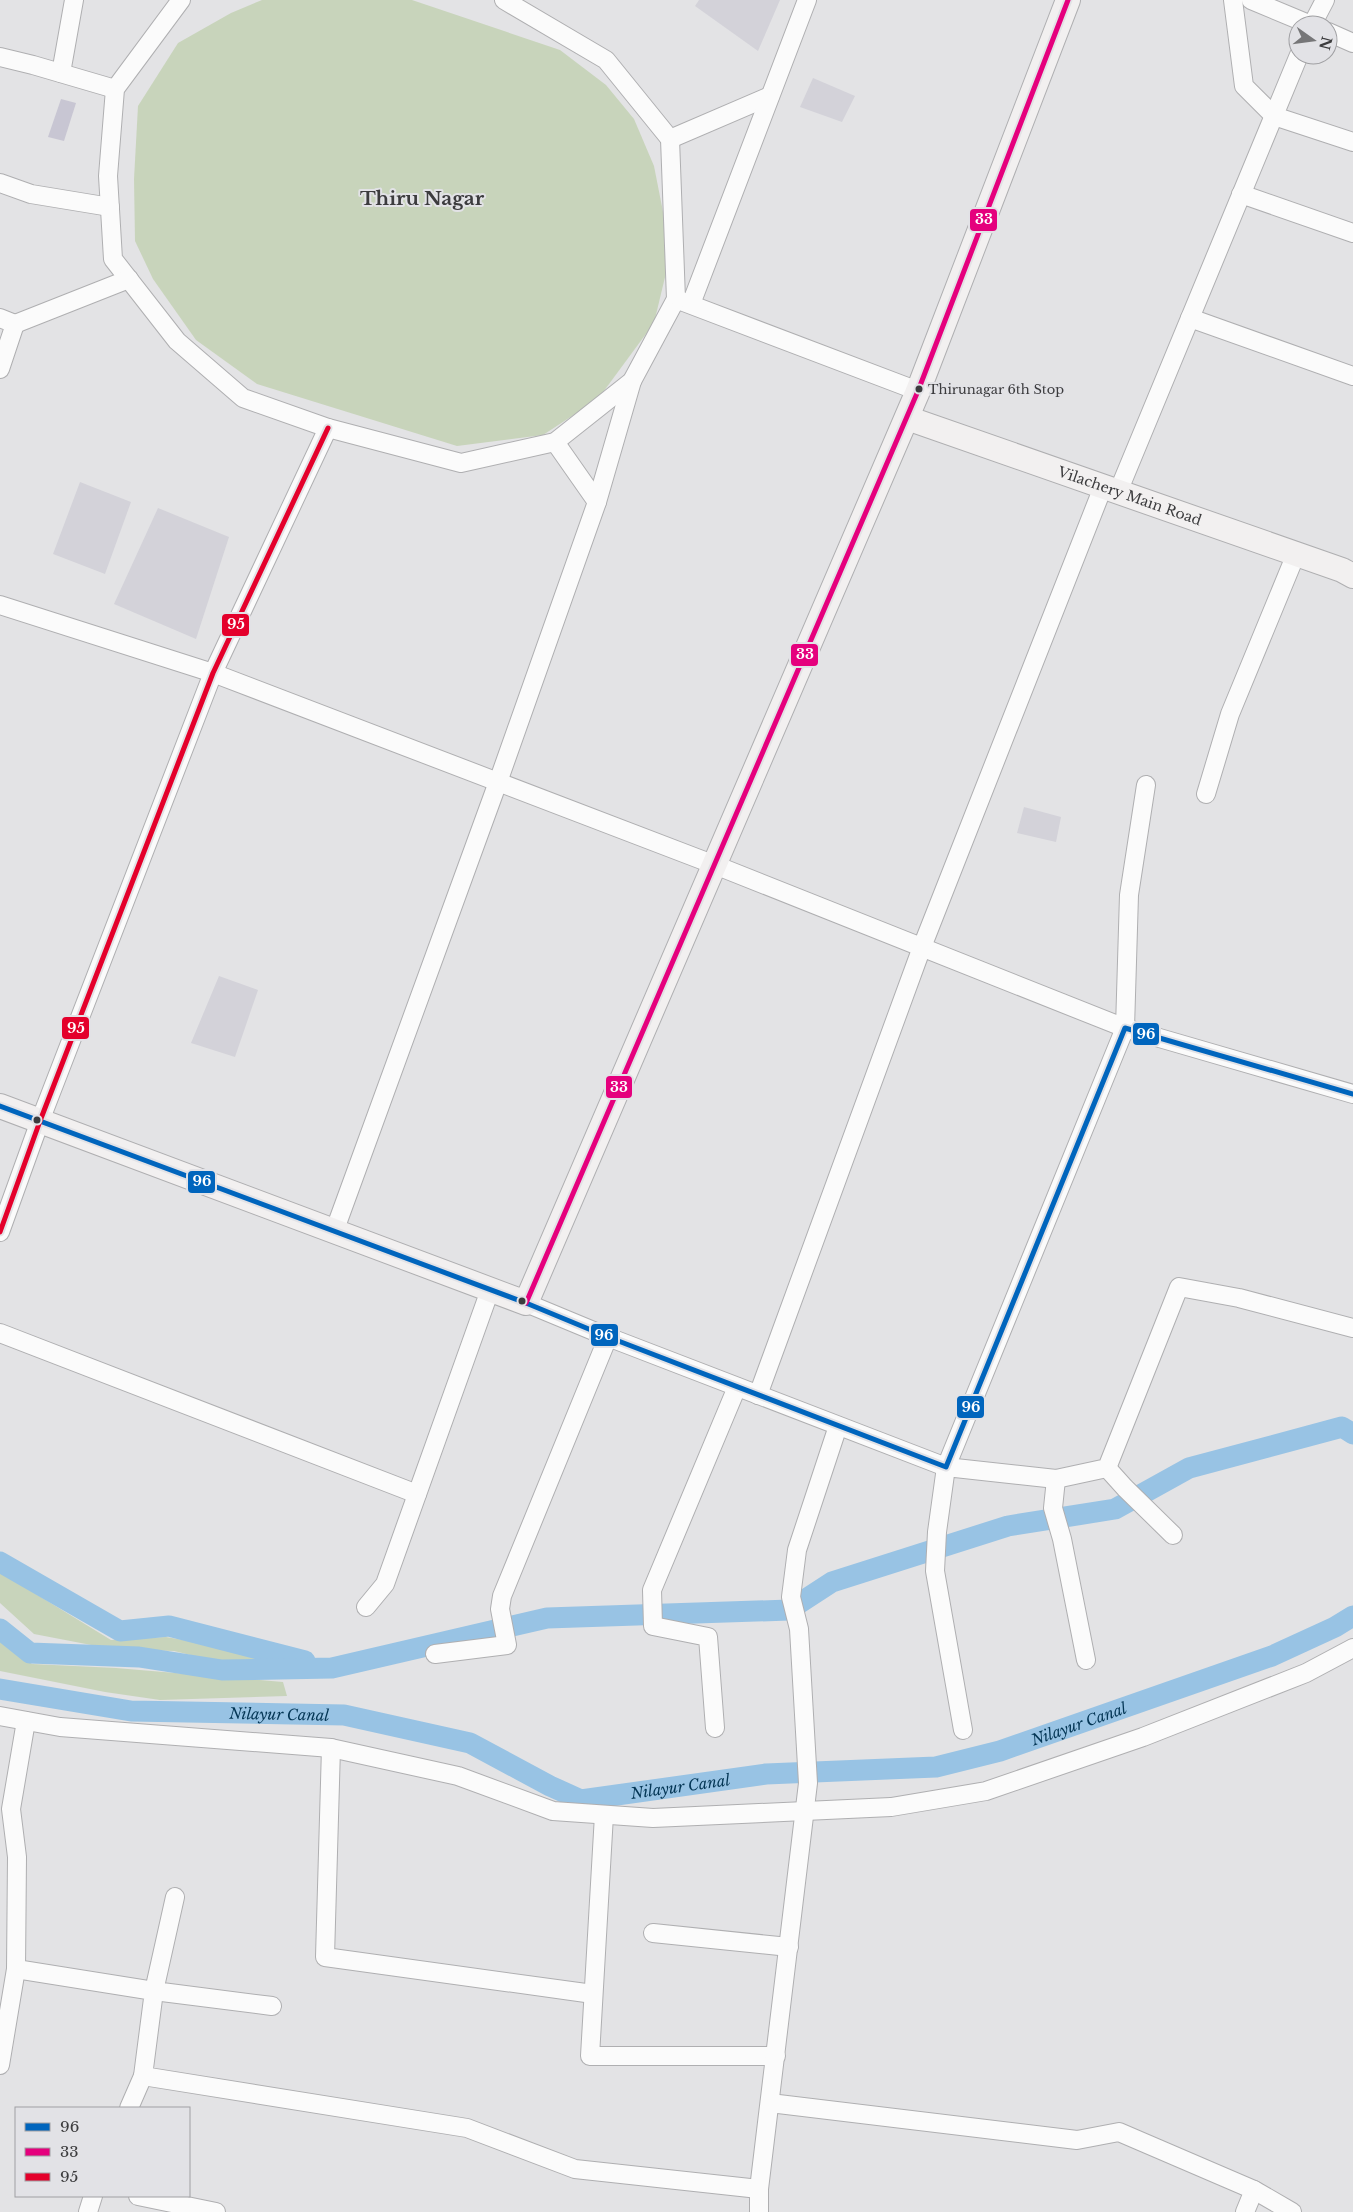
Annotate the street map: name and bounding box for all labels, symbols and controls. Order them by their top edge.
north arrow [1288,15,1338,65]
text: N [1315,35,1336,52]
district label: Thiru Nagar [360,187,485,210]
line badge: 33 [969,208,998,232]
text: 33 [975,210,993,228]
place label: Thirunagar 6th Stop [928,381,1064,398]
marker: Thirunagar 6th Stop [914,384,924,394]
street label: Vilachery Main Road [1055,462,1205,529]
line badge: 95 [221,613,250,637]
text: 95 [227,615,245,633]
line badge: 33 [790,643,819,667]
text: 33 [796,645,814,663]
line badge: 95 [61,1016,90,1040]
text: 95 [67,1019,85,1037]
line badge: 96 [1132,1022,1160,1046]
text: 96 [1137,1025,1155,1043]
line badge: 33 [605,1075,633,1099]
text: 33 [610,1078,628,1096]
unlabelled marker [32,1115,42,1125]
line badge: 96 [187,1170,216,1194]
text: 96 [193,1172,211,1190]
unlabelled marker [517,1296,527,1306]
line badge: 96 [590,1323,619,1347]
text: 96 [595,1326,613,1344]
line badge: 96 [956,1395,985,1419]
text: 96 [962,1398,980,1416]
water label: Nilayur Canal [1027,1698,1129,1749]
water label: Nilayur Canal [228,1703,330,1724]
water label: Nilayur Canal [628,1770,731,1803]
legend [15,2107,190,2197]
text: 96 [60,2117,79,2136]
text: 33 [60,2142,78,2161]
text: 95 [60,2167,78,2186]

